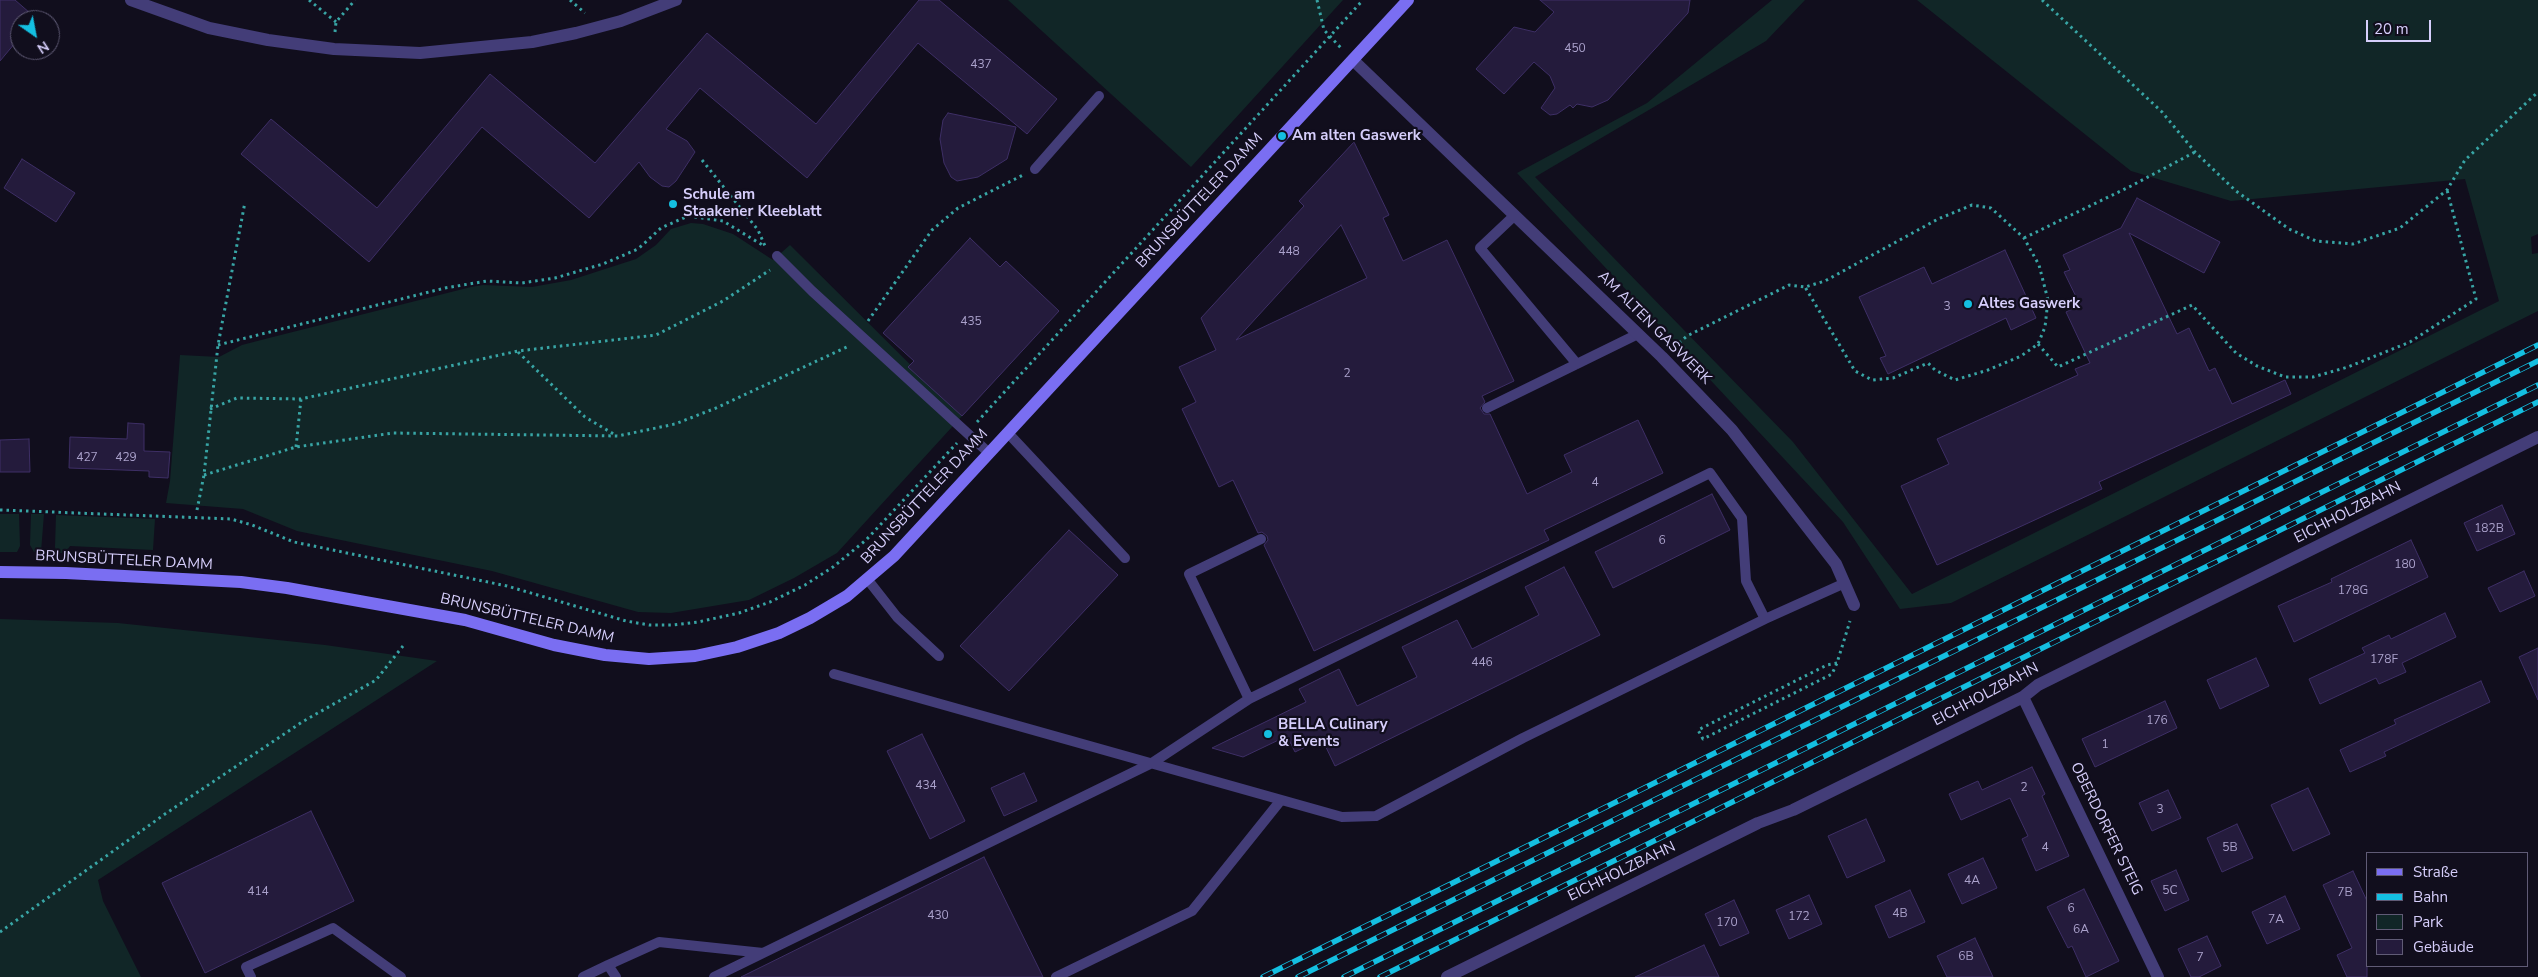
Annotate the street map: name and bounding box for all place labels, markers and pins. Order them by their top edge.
place label: Am alten Gaswerk [1292,127,1421,145]
marker: Am alten Gaswerk [1276,130,1288,142]
place label: Schule am Staakener Kleeblatt [683,186,821,221]
marker: Schule am Staakener Kleeblatt [667,198,679,210]
place label: Altes Gaswerk [1978,295,2080,313]
marker: Altes Gaswerk [1962,298,1974,310]
place label: BELLA Culinary & Events [1278,716,1388,751]
marker: BELLA Culinary & Events [1262,728,1274,740]

